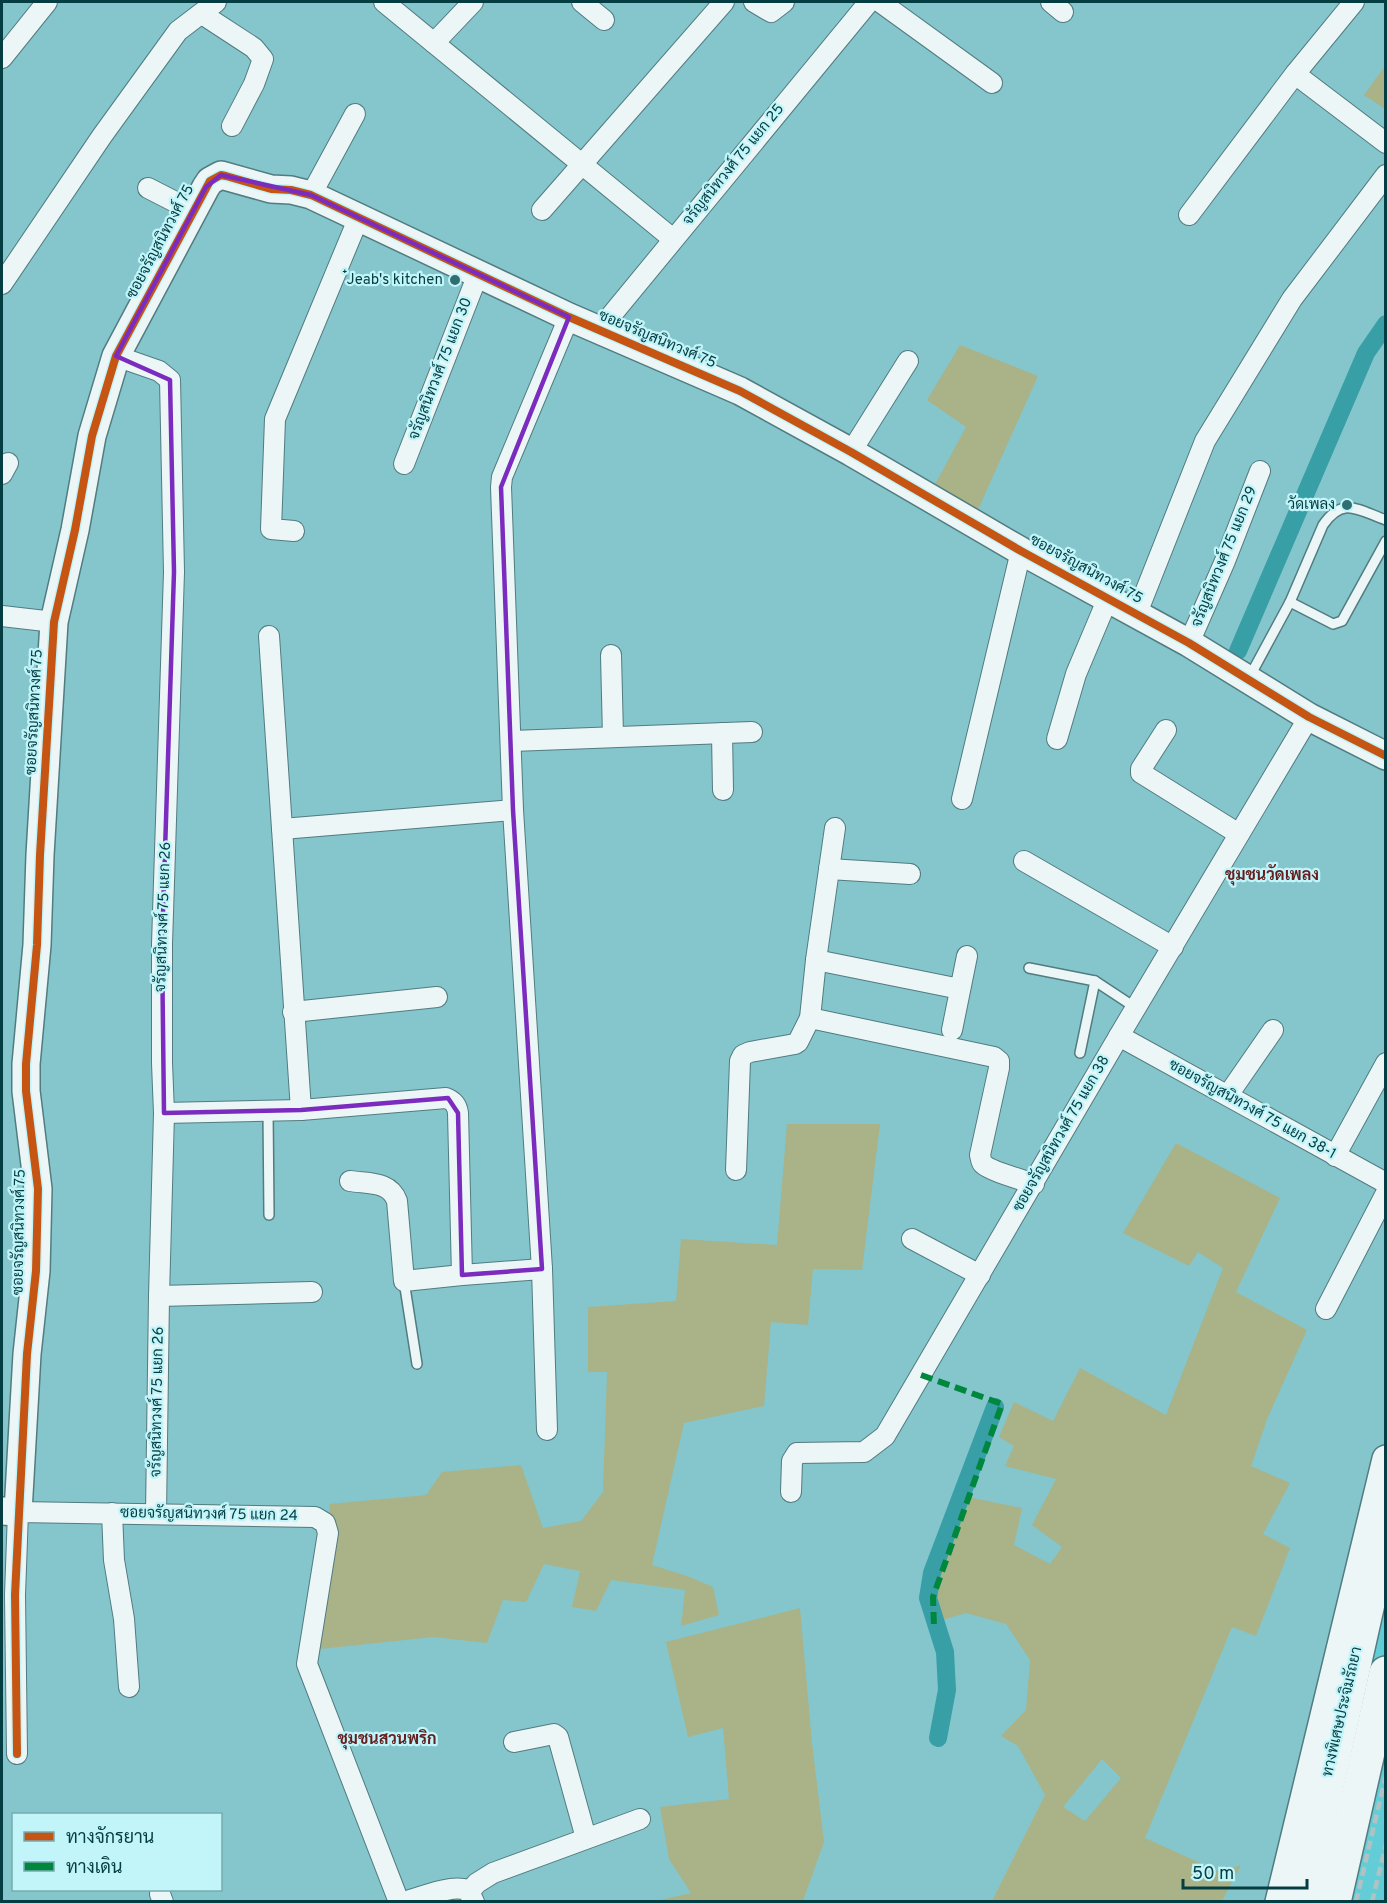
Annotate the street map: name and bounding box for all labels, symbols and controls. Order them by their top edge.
street label: จรัญสนิทวงศ์ 75 แยก 25 [677,99,789,230]
street label: ซอยจรัญสนิทวงศ์ 75 [121,181,199,302]
place label: ๋Jeab's kitchen [343,269,443,290]
marker: ๋Jeab's kitchen [448,273,462,287]
street label: จรัญสนิทวงศ์ 75 แยก 30 [403,294,477,443]
street label: ซอยจรัญสนิทวงศ์ 75 [595,305,720,373]
street label: จรัญสนิทวงศ์ 75 แยก 29 [1186,483,1262,630]
place label: วัดเพลง [1287,495,1335,515]
marker: วัดเพลง [1340,498,1354,512]
street label: ซอยจรัญสนิทวงศ์ 75 [1026,529,1147,609]
street label: ซอยจรัญสนิทวงศ์ 75 [20,648,48,776]
street label: จรัญสนิทวงศ์ 75 แยก 26 [150,841,176,993]
district label: ชุมชนวัดเพลง [1225,864,1319,886]
street label: ซอยจรัญสนิทวงศ์ 75 แยก 38 [1008,1051,1115,1216]
street label: ซอยจรัญสนิทวงศ์ 75 แยก 38-1 [1165,1054,1340,1164]
street label: ซอยจรัญสนิทวงศ์ 75 [7,1169,31,1295]
street label: จรัญสนิทวงศ์ 75 แยก 26 [145,1326,169,1478]
street label: ซอยจรัญสนิทวงศ์ 75 แยก 24 [120,1502,298,1526]
street label: ทางพิเศษประจิมรัถยา [1318,1645,1367,1779]
district label: ชุมชนสวนพริก [337,1728,437,1750]
legend [12,1813,222,1891]
text: ทางจักรยาน [66,1826,154,1850]
scale bar [1183,1852,1308,1890]
text: ทางเดิน [66,1856,122,1880]
text: 50 m [1192,1863,1234,1886]

